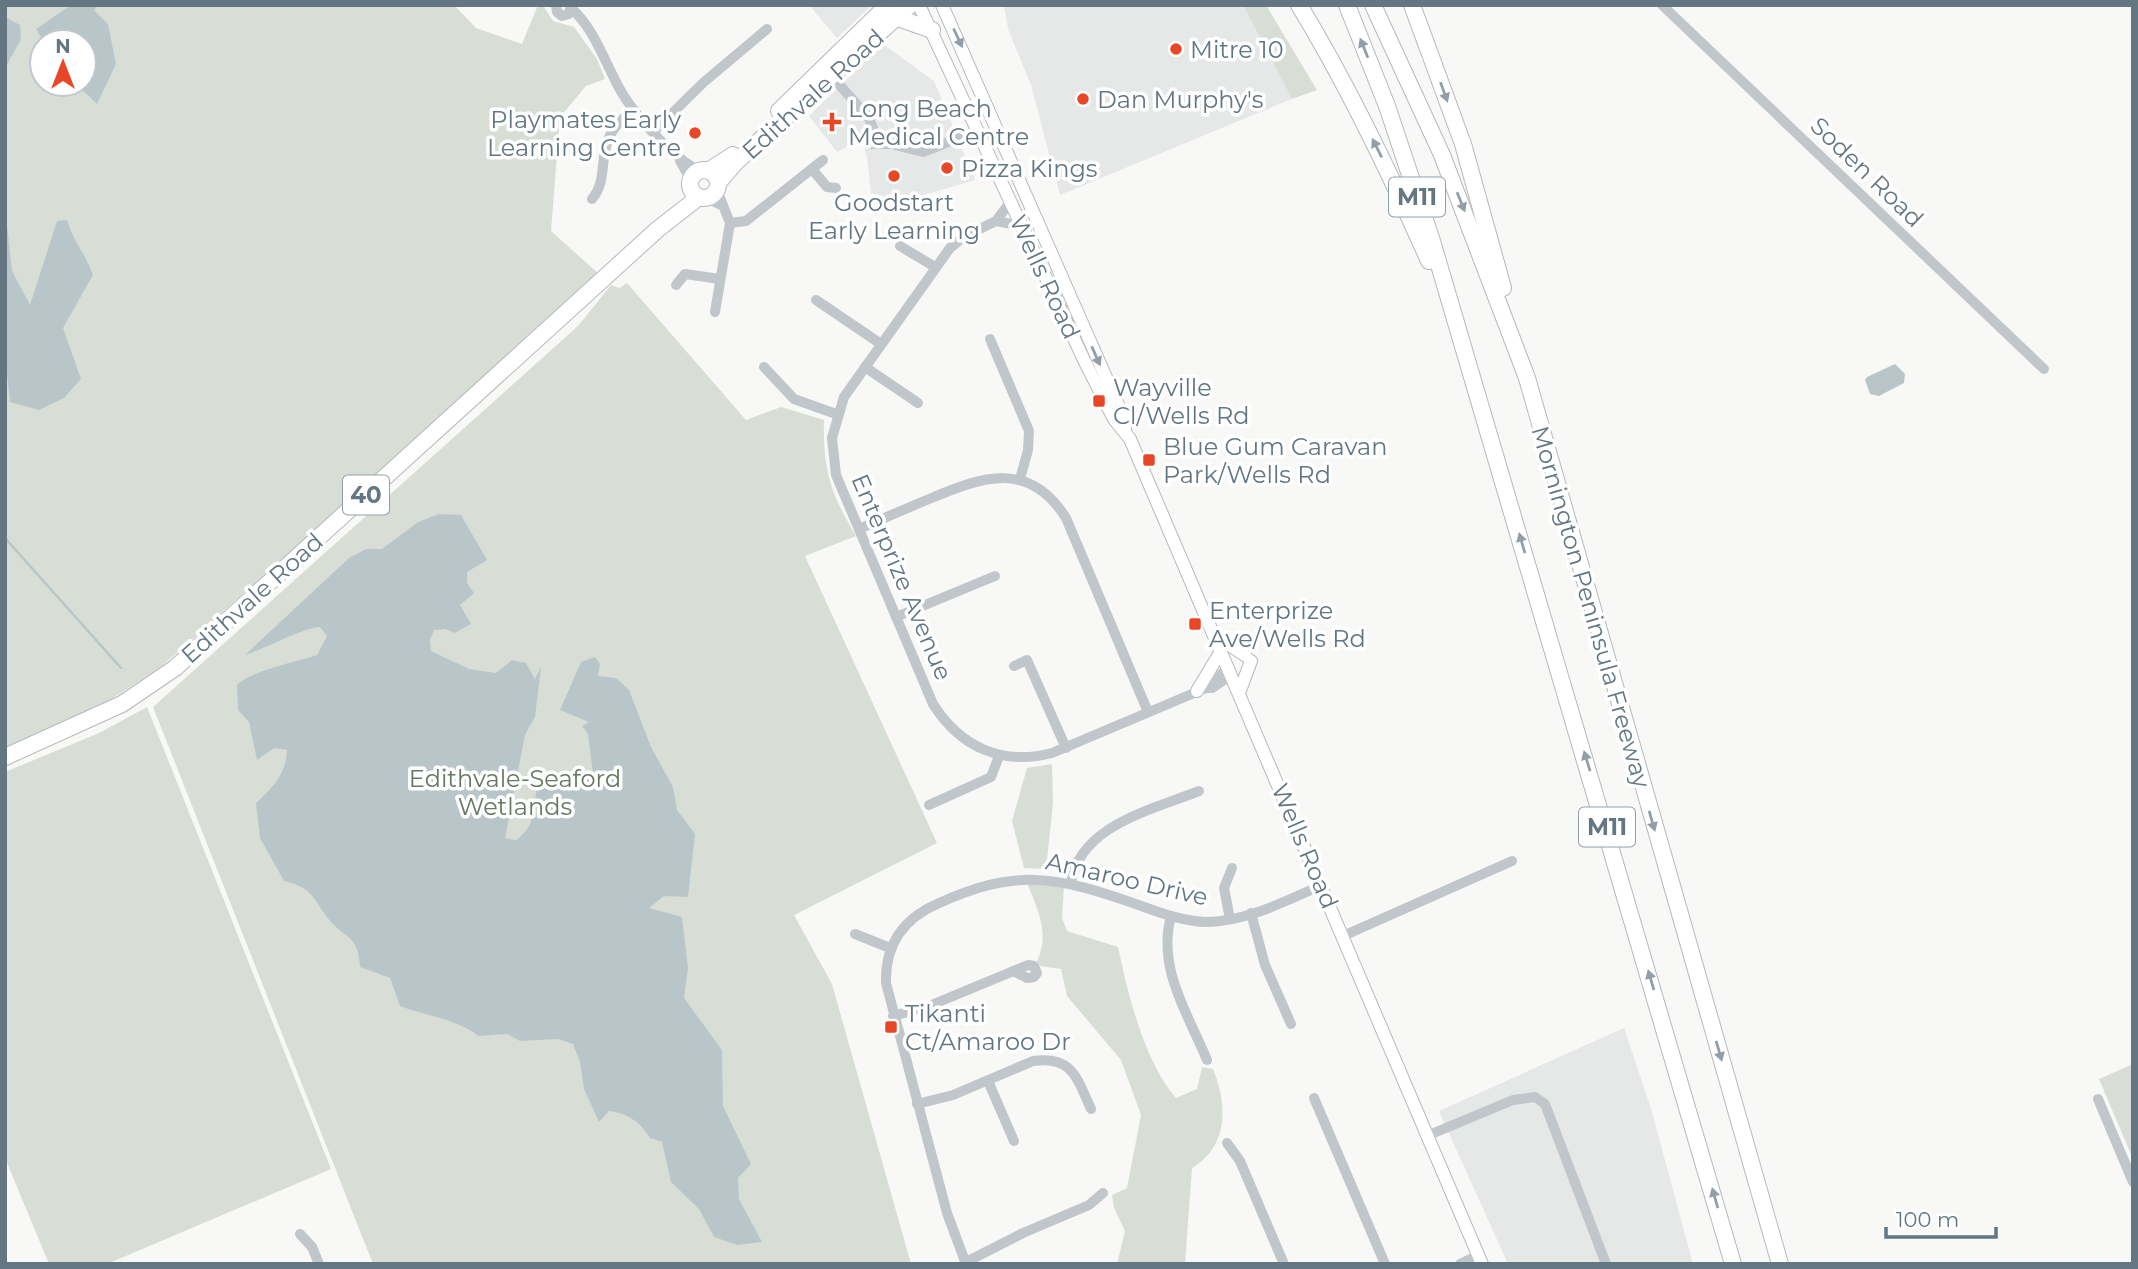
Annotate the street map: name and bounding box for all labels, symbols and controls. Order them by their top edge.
street label: Edithvale Road [736,23,890,165]
north arrow [28,28,98,98]
one-way arrow [952,28,963,48]
text: N [55,35,71,58]
place label: Mitre 10 [1190,35,1284,64]
one-way arrow [1358,37,1369,58]
marker: Mitre 10 [1168,41,1184,57]
one-way arrow [1439,82,1450,103]
place label: Dan Murphy's [1097,85,1264,114]
marker: Dan Murphy's [1075,91,1091,107]
place label: Long Beach Medical Centre [848,94,1029,151]
place label: Playmates Early Learning Centre [487,105,681,162]
street label: Soden Road [1804,111,1930,233]
marker: Long Beach Medical Centre [822,112,842,132]
marker: Playmates Early Learning Centre [687,125,703,141]
one-way arrow [1371,137,1383,157]
place label: Pizza Kings [961,154,1098,183]
marker: Pizza Kings [939,160,955,176]
marker: Goodstart Early Learning [886,168,902,184]
road number: M11 [1389,178,1445,216]
place label: Goodstart Early Learning [808,188,980,245]
one-way arrow [1456,191,1467,212]
street label: Wells Road [1004,210,1086,344]
one-way arrow [1091,346,1102,367]
place label: Wayville Cl/Wells Rd [1113,373,1250,430]
marker: Wayville Cl/Wells Rd [1091,393,1107,409]
street label: Mornington Peninsula Freeway [1525,423,1657,791]
place label: Blue Gum Caravan Park/Wells Rd [1163,432,1387,489]
marker: Blue Gum Caravan Park/Wells Rd [1141,452,1157,468]
street label: Enterprize Avenue [845,470,959,684]
road number: 40 [343,475,389,514]
street label: Edithvale Road [175,527,329,669]
one-way arrow [1517,533,1527,554]
place label: Enterprize Ave/Wells Rd [1209,596,1366,653]
marker: Enterprize Ave/Wells Rd [1187,616,1203,632]
one-way arrow [1582,750,1592,771]
park label: Edithvale-Seaford Wetlands [409,764,621,821]
street label: Wells Road [1266,779,1344,913]
road number: M11 [1579,807,1635,846]
one-way arrow [1647,810,1658,832]
street label: Amaroo Drive [1043,846,1211,912]
one-way arrow [1646,969,1656,990]
place label: Tikanti Ct/Amaroo Dr [905,999,1071,1056]
marker: Tikanti Ct/Amaroo Dr [883,1019,899,1035]
one-way arrow [1715,1041,1725,1062]
one-way arrow [1709,1187,1719,1208]
scale bar [1886,1196,1996,1240]
text: 100 m [1896,1207,1959,1232]

